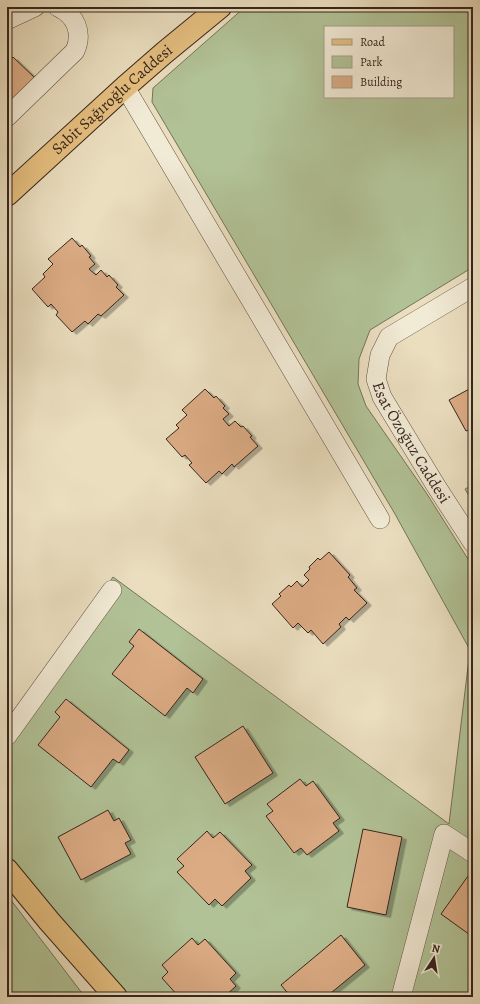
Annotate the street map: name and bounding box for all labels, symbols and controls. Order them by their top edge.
legend [324,26,454,98]
text: Road [360,34,386,50]
street label: Sabit Sağıroğlu Caddesi [47,39,177,160]
text: Park [360,54,383,70]
text: Building [360,74,402,90]
street label: Esat Özoğuz Caddesi [367,379,455,508]
north arrow [414,938,454,978]
text: N [430,941,441,957]

